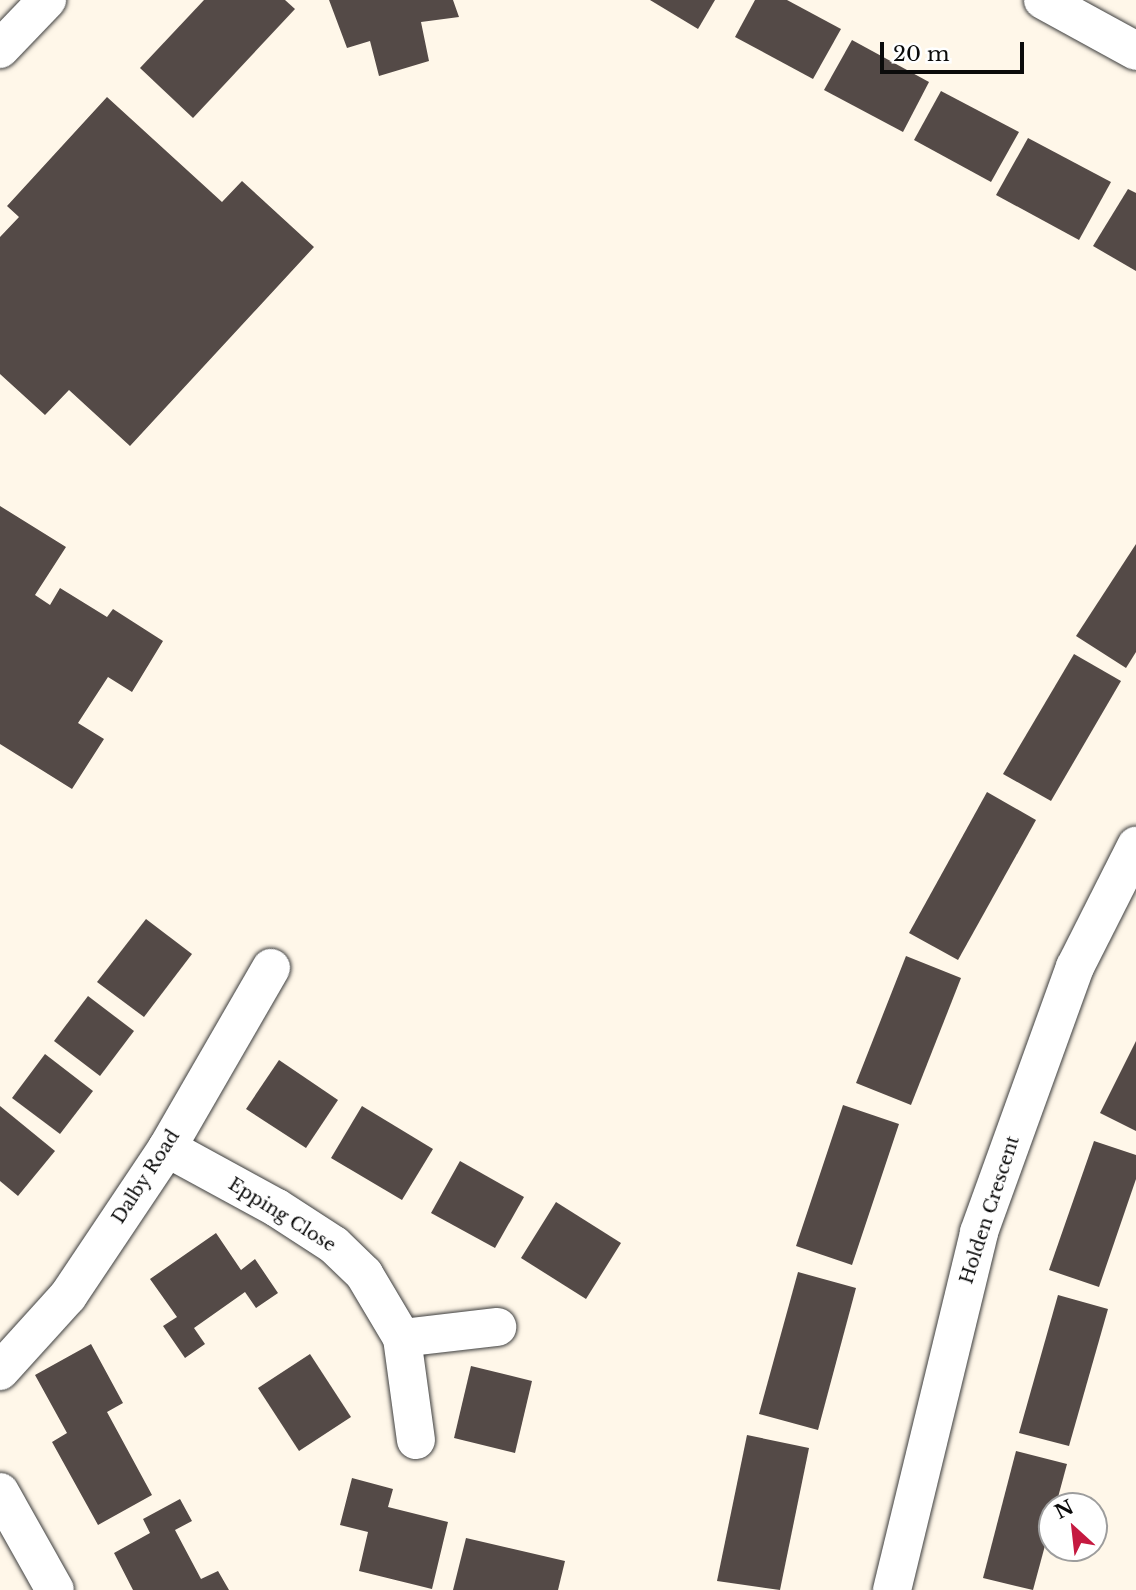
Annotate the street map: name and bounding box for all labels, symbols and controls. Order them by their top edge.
scale bar [884,28,1028,72]
text: 20 m [893,41,950,67]
street label: Dalby Road [108,1126,184,1228]
street label: Holden Crescent [956,1133,1024,1287]
street label: Epping Close [224,1173,340,1257]
north arrow [1038,1492,1108,1562]
text: N [1051,1495,1077,1524]

